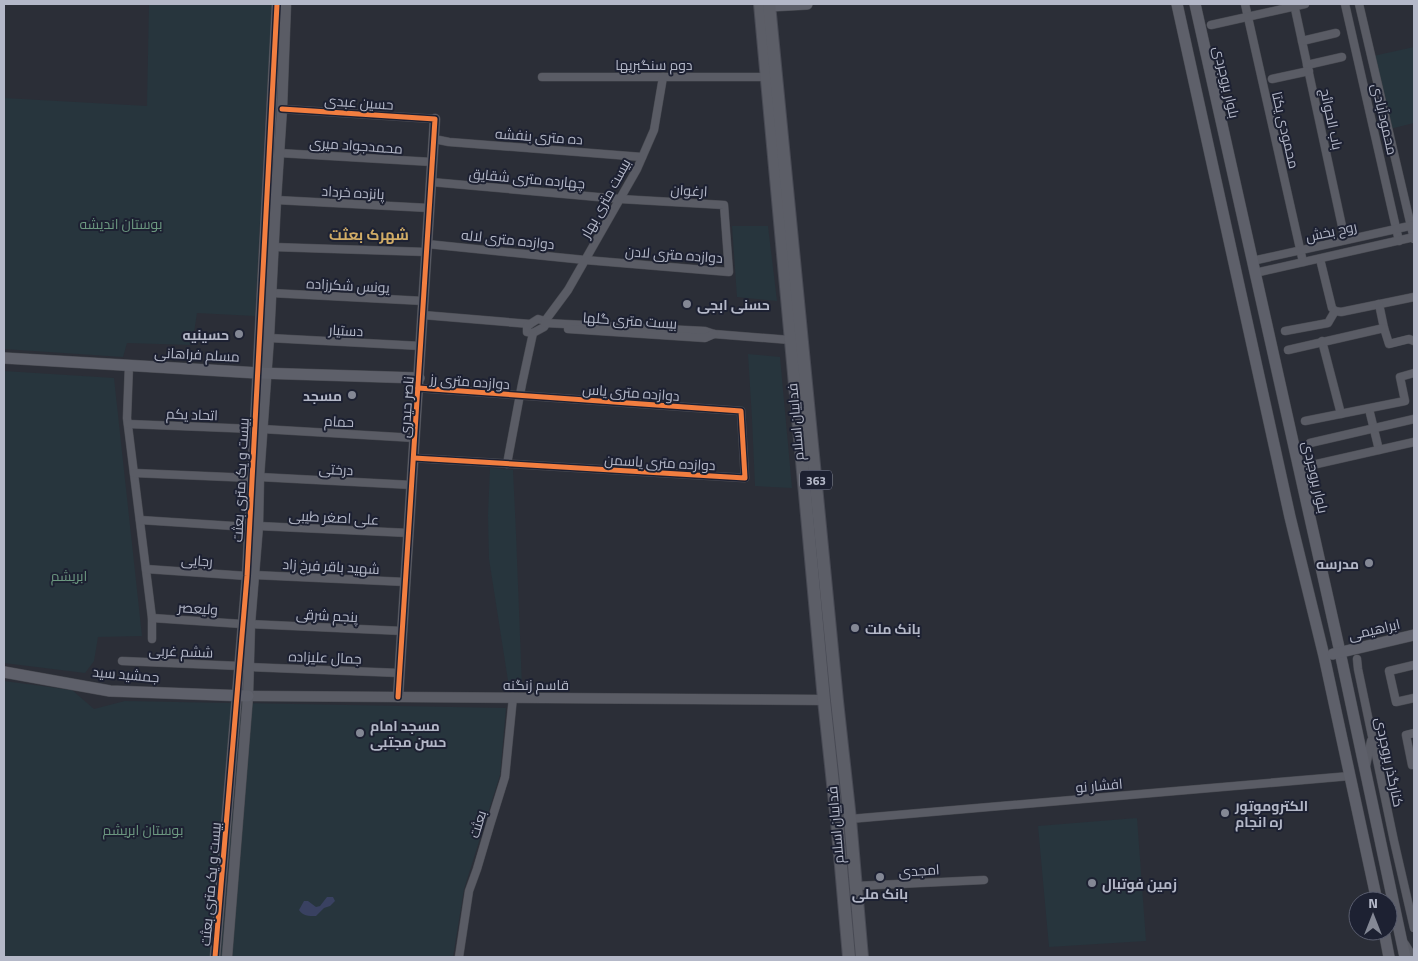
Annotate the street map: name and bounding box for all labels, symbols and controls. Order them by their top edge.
street label: بلوار بروجردی [1209,44,1245,120]
street label: دوم سنگبریها [615,54,693,75]
street label: محمودآبادی [1367,81,1403,157]
street label: باب الحوائج [1315,86,1349,152]
street label: حسین عبدی [324,89,394,115]
street label: محمودی یکتا [1267,89,1305,171]
street label: ده متری بنفشه [494,122,584,150]
street label: محمدجواد میری [309,131,403,159]
street label: بیست متری بهار [574,154,636,243]
street label: چهارده متری شقایق [468,162,586,194]
street label: ارغوان [670,179,708,201]
street label: پانزده خرداد [321,180,385,204]
park label: بوستان اندیشه [80,213,162,234]
street label: روح بخش [1303,215,1359,247]
district label: شهرک بعثت [329,223,409,246]
street label: دوازده متری لاله [460,224,556,254]
street label: دوازده متری لادن [624,240,724,268]
street label: یونس شکرزاده [306,272,390,298]
place label: حسنی ابجی [697,294,770,315]
marker: حسنی ابجی [681,298,693,310]
street label: بیست متری گلها [582,306,678,334]
street label: دستیار [327,319,364,341]
place label: حسینیه [183,324,229,345]
marker: حسینیه [233,328,245,340]
street label: مسلم فراهانی [154,341,240,367]
street label: دوازده متری رز [428,368,511,394]
street label: ناصر حیدری [393,375,419,439]
street label: دوازده متری یاس [582,378,680,406]
street label: فداییان اسلام [781,382,809,462]
place label: مسجد [303,385,342,406]
marker: مسجد [346,389,358,401]
street label: اتحاد یکم [166,403,218,425]
street label: حمام [323,410,355,432]
street label: بیست و یک متری بعثت [226,417,254,543]
street label: بلوار بروجردی [1298,439,1334,515]
street label: دوازده متری یاسمن [604,449,716,475]
street label: درختی [318,458,354,480]
road number: 363 [800,470,832,490]
street label: علی اصغر طیبی [288,504,380,530]
street label: رجایی [180,548,214,572]
street label: شهید باقر فرخ زاد [282,553,380,579]
place label: مدرسه [1316,553,1359,574]
marker: مدرسه [1363,557,1375,569]
park label: ابریشم [51,565,87,586]
street label: ولیعصر [176,596,219,620]
street label: پنجم شرقی [295,603,359,627]
street label: ابراهیمی [1346,613,1402,645]
place label: بانک ملت [865,618,921,639]
marker: بانک ملت [849,622,861,634]
street label: ششم غربی [148,639,214,663]
street label: جمال علیزاده [288,645,362,669]
street label: جمشید سید [92,661,160,687]
street label: قاسم زنگنه [503,674,569,695]
place label: مسجد امام حسن مجتبی [370,715,446,752]
street label: کنارگذر بروجردی [1370,715,1410,809]
marker: مسجد امام حسن مجتبی [354,727,366,739]
street label: افشار نو [1075,772,1123,798]
street label: فداییان اسلام [821,785,849,865]
place label: الکتروموتور ره انجام [1234,795,1308,832]
street label: بعثت [463,807,491,841]
marker: الکتروموتور ره انجام [1219,807,1231,819]
park label: بوستان ابریشم [103,819,183,840]
street label: بیست و یک متری بعثت [194,821,226,947]
street label: امجدی [898,858,940,882]
marker: بانک ملی [874,871,886,883]
place label: زمین فوتبال [1102,873,1177,894]
marker: زمین فوتبال [1086,877,1098,889]
place label: بانک ملی [852,883,908,904]
north arrow [1348,891,1398,941]
text: N [1368,892,1378,913]

